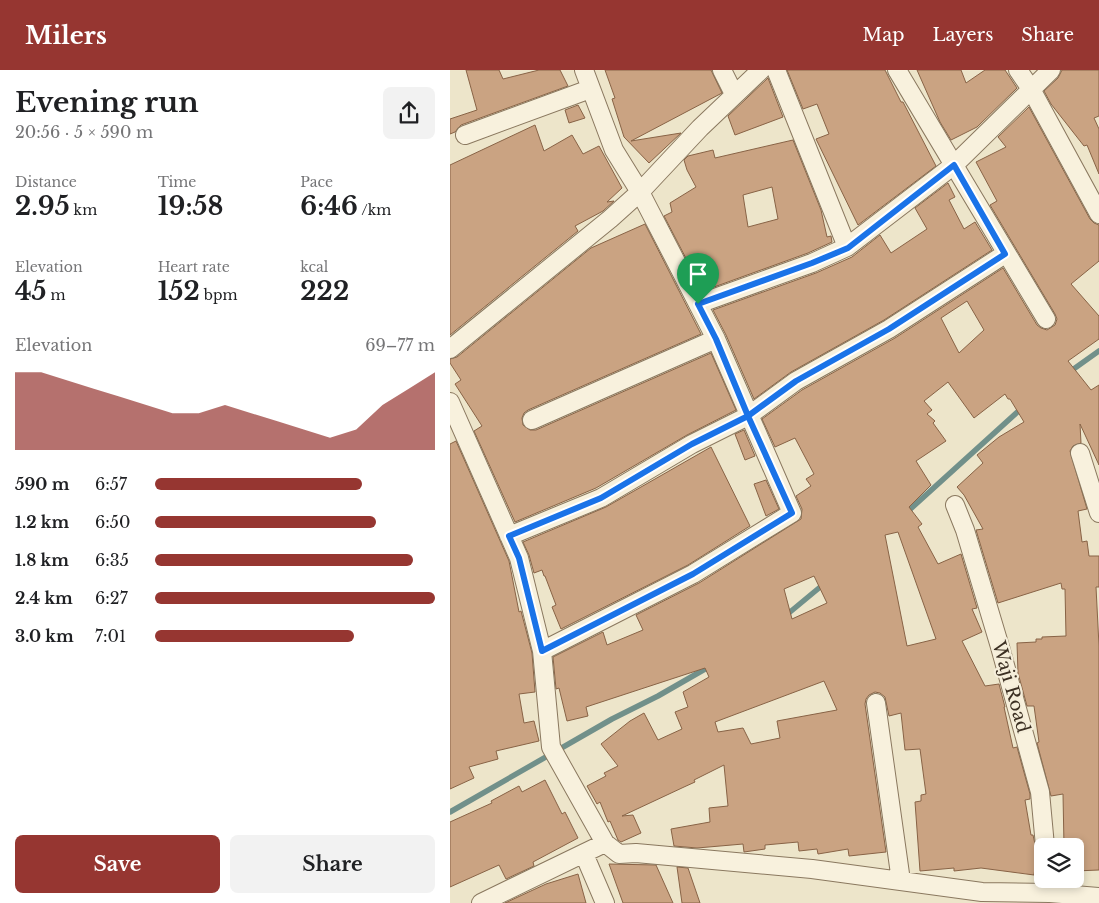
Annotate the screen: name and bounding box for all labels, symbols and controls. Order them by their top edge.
text: Milers [25,21,107,50]
text: Map [863,24,904,46]
text: Layers [932,24,993,46]
text: Share [1021,24,1074,46]
text: Evening run [15,85,199,120]
button: share [383,87,435,139]
text: 20:56 · 5 × 590 m [15,122,153,142]
text: Distance [15,173,77,191]
text: Time [158,173,196,191]
text: Pace [300,173,333,191]
text: 2.95 [15,191,70,222]
text: 19:58 [158,191,223,222]
text: 6:46 [300,191,358,222]
text: km [70,201,97,219]
text: /km [358,201,391,219]
pin [677,253,719,304]
text: Elevation [15,258,83,276]
text: Heart rate [158,258,230,276]
text: kcal [300,258,328,276]
icon: arrive [684,260,712,288]
text: 45 [15,276,46,307]
text: 152 [158,276,200,307]
text: 222 [300,276,349,307]
text: m [46,286,66,304]
text: bpm [200,286,237,304]
text: Elevation [15,335,92,355]
text: 69–77 m [365,335,435,355]
text: 590 m [15,474,69,494]
text: 6:57 [95,474,127,494]
text: 1.2 km [15,512,69,532]
text: 6:50 [95,512,130,532]
text: 1.8 km [15,550,69,570]
text: 6:35 [95,550,129,570]
text: 2.4 km [15,588,73,608]
text: 6:27 [95,588,128,608]
text: 3.0 km [15,626,74,646]
text: 7:01 [95,626,126,646]
street label: Waji Road [987,638,1035,735]
button: Save [15,835,220,893]
button: Share [230,835,435,893]
map controls [1034,838,1084,888]
button: layers [1034,838,1084,888]

